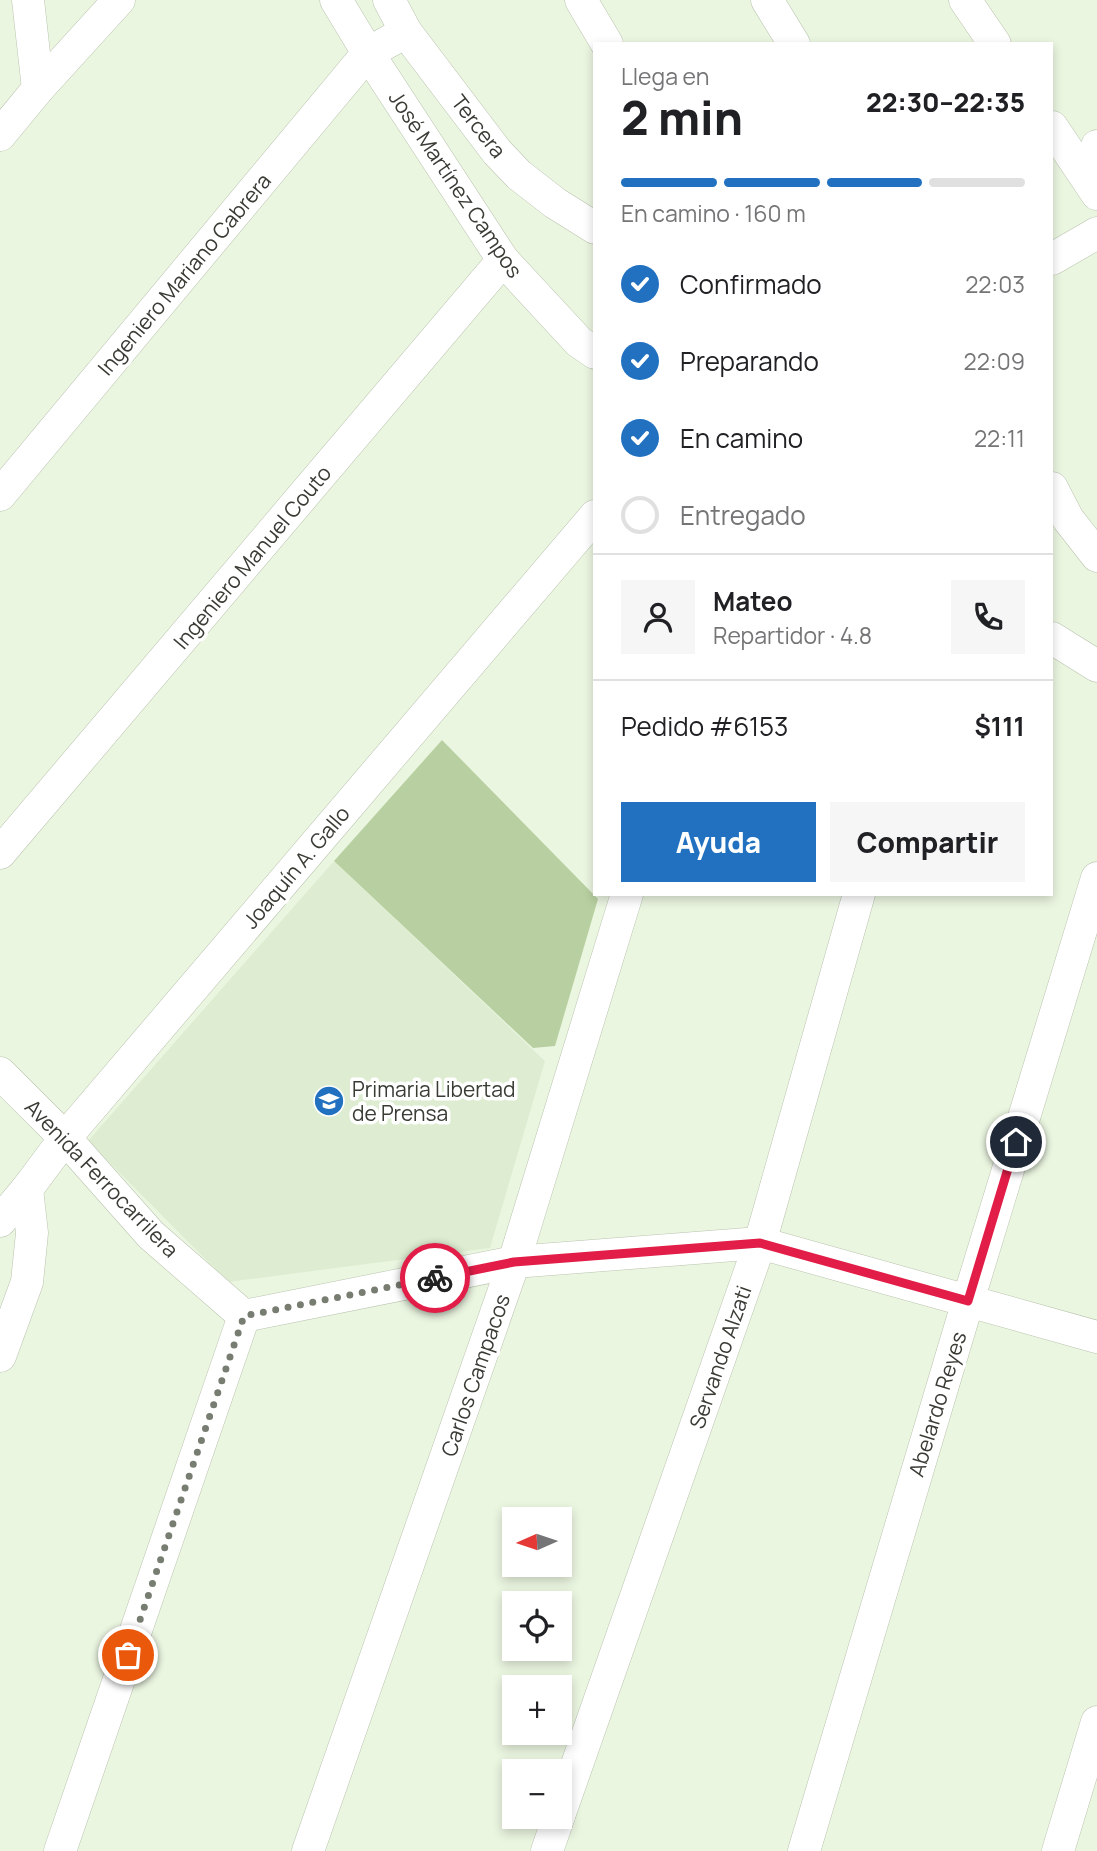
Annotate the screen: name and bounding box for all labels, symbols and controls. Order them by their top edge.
text: Llega en [621,60,709,92]
text: 22:30–22:35 [866,84,1025,120]
street label: José Martínez Campos [383,85,529,283]
text: 2 min [621,86,743,149]
street label: Tercera [446,89,512,163]
street label: Ingeniero Mariano Cabrera [91,167,277,381]
text: En camino · 160 m [621,197,806,229]
icon: check [621,265,659,303]
text: Confirmado [680,266,822,302]
text: 22:03 [965,268,1025,300]
icon: check [621,342,659,380]
text: Preparando [680,343,819,379]
text: 22:09 [964,345,1025,377]
icon: check [621,419,659,457]
text: En camino [680,420,803,456]
text: 22:11 [974,422,1025,454]
street label: Ingeniero Manuel Couto [167,459,337,655]
text: Entregado [680,497,806,533]
button: person [621,580,695,654]
button: phone [951,580,1025,654]
text: Mateo [713,583,792,619]
text: Repartidor · 4.8 [713,619,872,651]
text: Pedido #6153 [621,708,788,744]
text: $111 [975,708,1025,744]
street label: Joaquín A. Gallo [236,800,356,934]
button: Ayuda [621,802,816,882]
button: Compartir [830,802,1025,882]
place label: Primaria Libertad de Prensa [352,1075,515,1127]
school or university icon: Primaria Libertad de Prensa [312,1084,346,1118]
street label: Avenida Ferrocarrilera [19,1093,185,1263]
pin [986,1112,1046,1172]
icon: home [997,1123,1035,1161]
courier [400,1243,470,1313]
icon: bike [416,1259,454,1297]
street label: Servando Alzati [682,1282,758,1432]
street label: Carlos Campacos [434,1290,516,1460]
street label: Abelardo Reyes [902,1328,972,1480]
north arrow [502,1507,572,1577]
map controls [502,1507,572,1829]
button: locate [502,1591,572,1661]
pin [98,1625,158,1685]
icon: bag [109,1636,147,1674]
button: + [502,1675,572,1745]
button: − [502,1759,572,1829]

